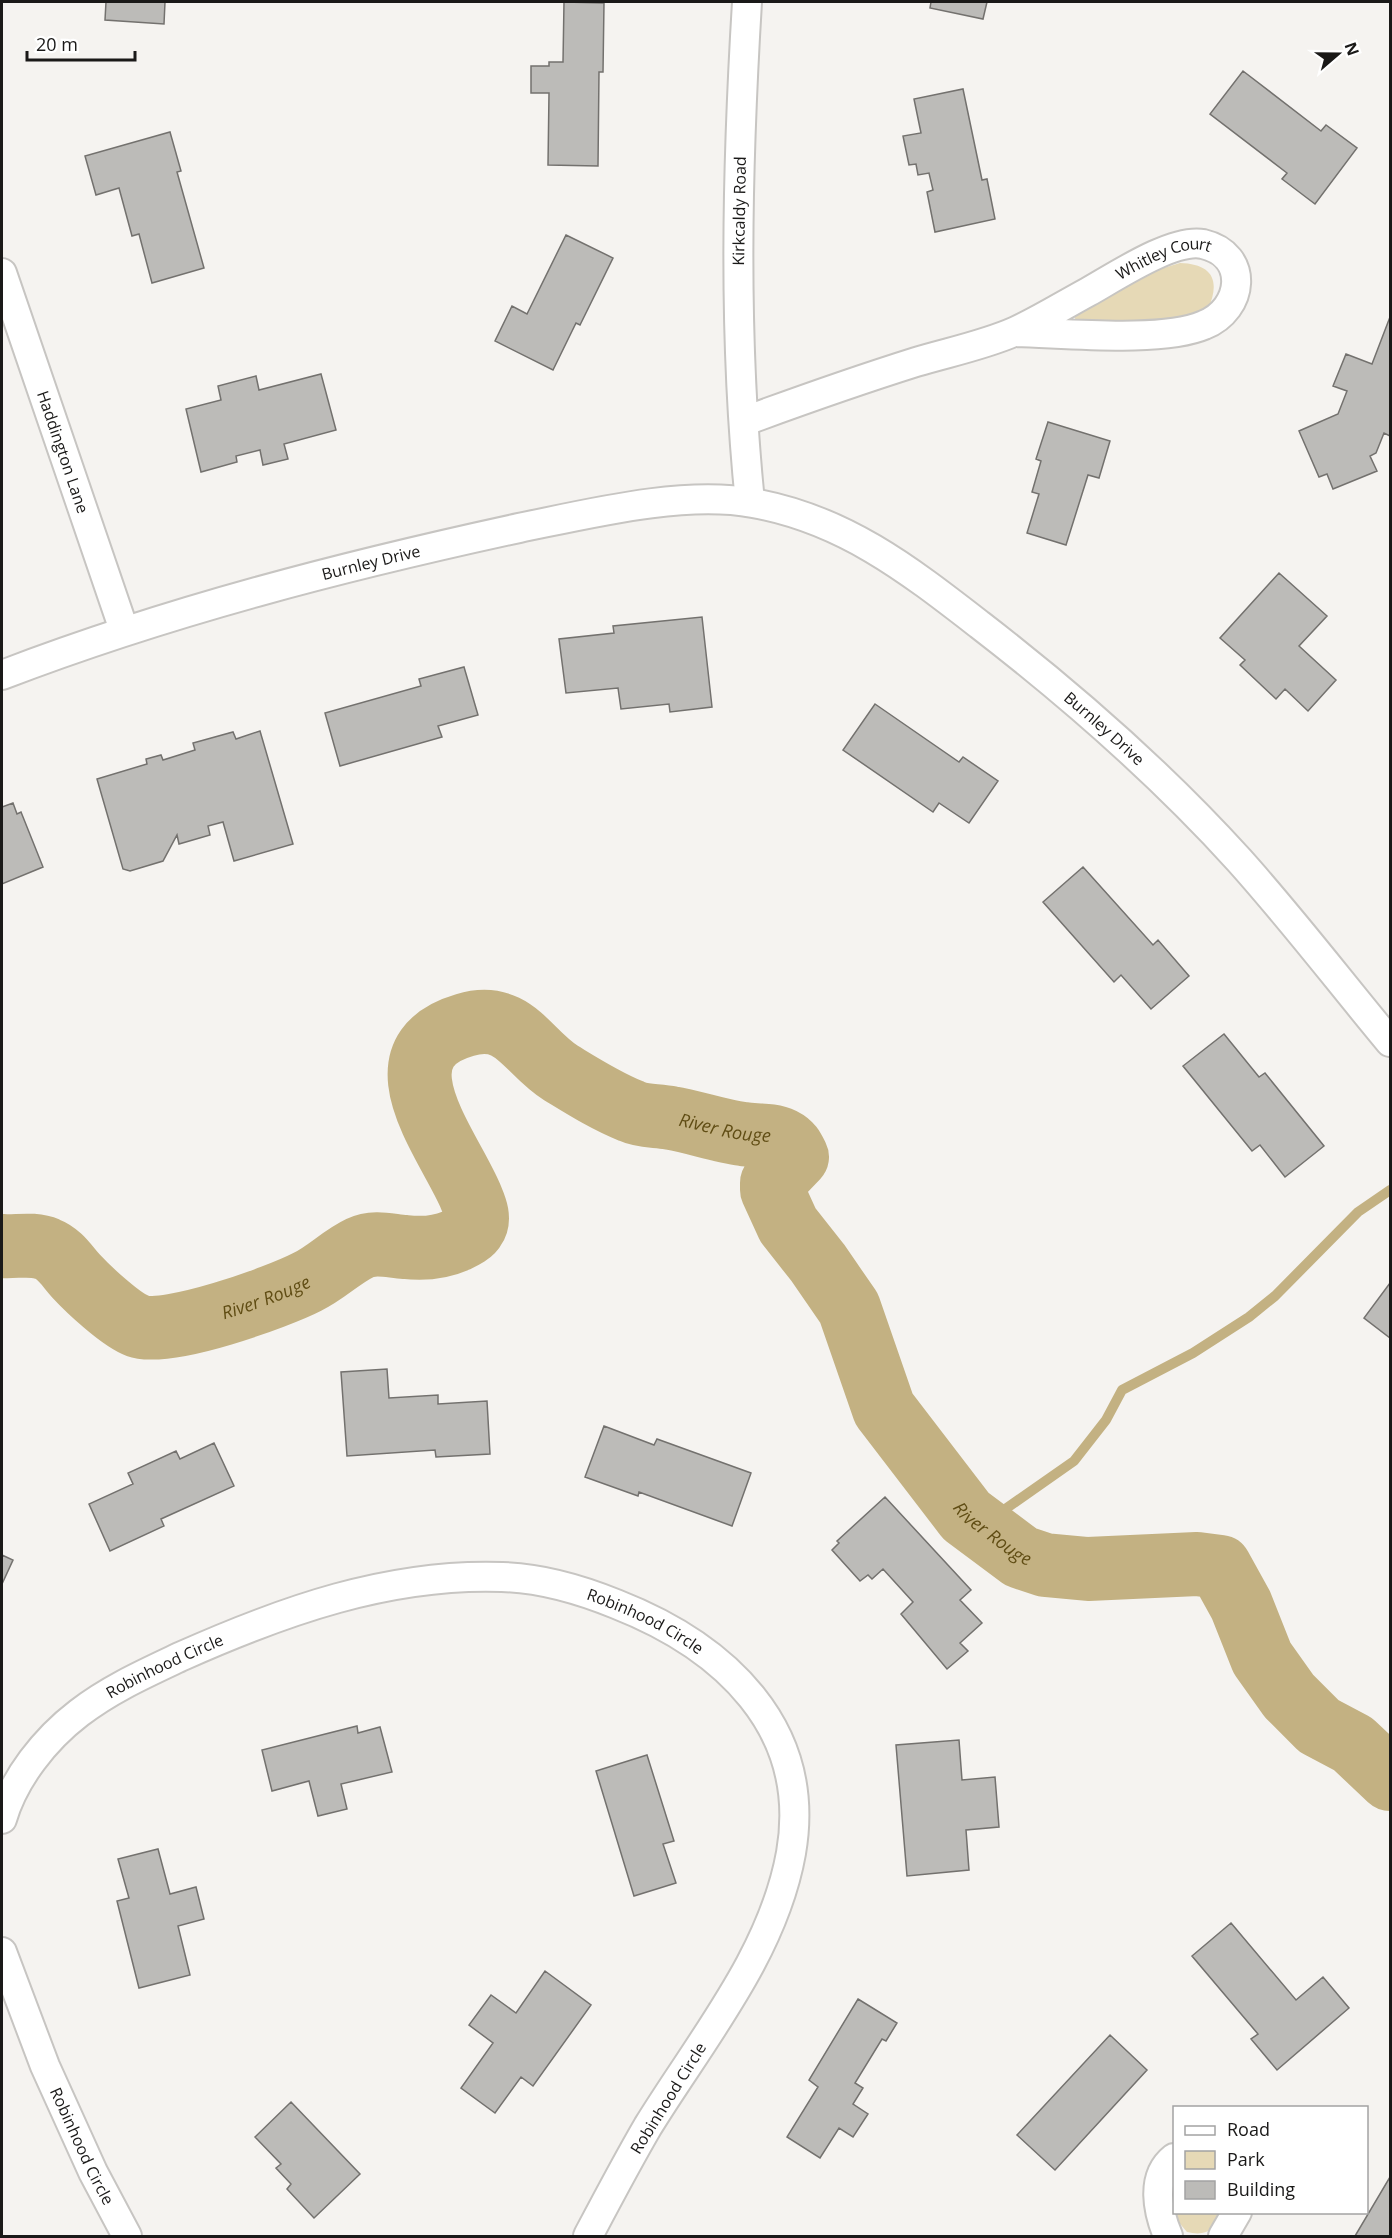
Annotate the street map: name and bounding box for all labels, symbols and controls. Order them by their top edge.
scale bar [27,24,135,62]
north arrow [1308,24,1368,84]
text: 20 m [36,32,78,56]
text: N [1340,39,1365,59]
street label: Kirkcaldy Road [727,156,751,266]
street label: Whitley Court [1112,232,1215,285]
street label: Haddington Lane [32,388,94,516]
street label: Burnley Drive [319,540,422,585]
street label: Burnley Drive [1059,686,1150,770]
water label: River Rouge [677,1107,772,1147]
water label: River Rouge [218,1269,314,1324]
water label: River Rouge [948,1496,1034,1571]
street label: Robinhood Circle [584,1583,708,1659]
street label: Robinhood Circle [102,1628,226,1703]
street label: Robinhood Circle [625,2038,711,2158]
street label: Robinhood Circle [45,2084,119,2209]
legend [1173,2106,1368,2214]
text: Road [1227,2117,1270,2141]
text: Park [1227,2147,1265,2171]
text: Building [1227,2177,1295,2201]

